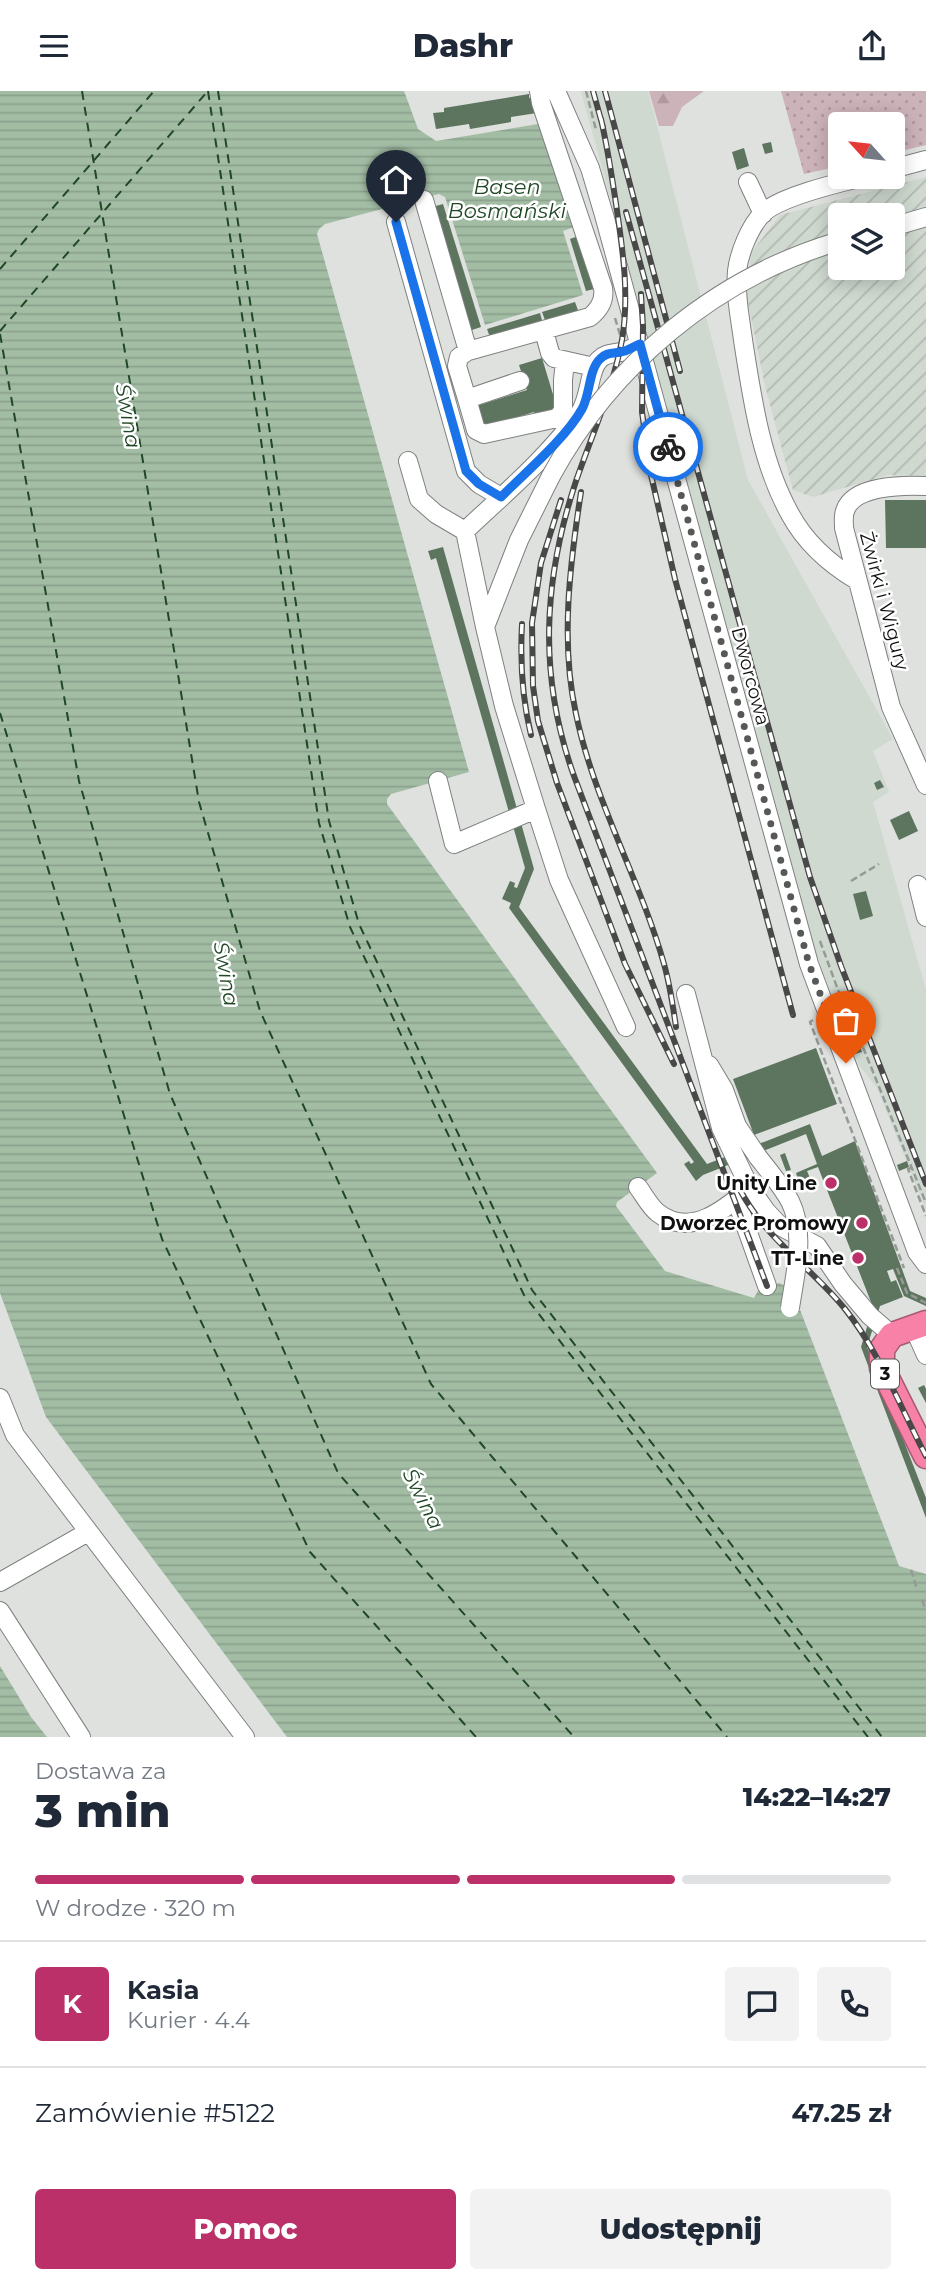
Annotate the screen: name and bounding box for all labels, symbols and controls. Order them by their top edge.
text: Dashr [413,26,513,65]
icon: menu [35,27,73,65]
icon: share [853,27,891,65]
north arrow [828,112,905,189]
map controls [828,112,905,280]
pin [366,150,426,222]
icon: home [377,161,415,199]
water label: Basen Bosmański [448,174,567,223]
button: layers [828,203,905,280]
water label: Świna [111,382,146,450]
courier [633,412,703,482]
icon: bike [649,428,687,466]
street label: Żwirki i Wigury [855,529,914,674]
street label: Dworcowa [726,624,775,728]
water label: Świna [209,940,244,1008]
pin [816,991,876,1063]
icon: bag [827,1002,865,1040]
place label: Unity Line [716,1172,817,1195]
marker: Unity Line [823,1175,839,1191]
place label: Dworzec Promowy [660,1212,849,1235]
marker: Dworzec Promowy [854,1215,870,1231]
place label: TT-Line [771,1247,844,1270]
marker: TT-Line [850,1250,866,1266]
road number: 3 [871,1359,899,1389]
water label: Świna [397,1464,449,1534]
text: Dostawa za [35,1757,167,1785]
text: 14:22–14:27 [743,1781,891,1813]
text: 3 min [35,1782,171,1839]
text: W drodze · 320 m [35,1894,236,1922]
button: chat [725,1967,799,2041]
button: phone [817,1967,891,2041]
text: Kasia [127,1974,200,2006]
text: K [62,1988,82,2020]
text: Kurier · 4.4 [127,2006,250,2034]
text: Zamówienie #5122 [35,2097,275,2129]
text: 47.25 zł [791,2097,891,2129]
button: Pomoc [35,2189,456,2269]
button: Udostępnij [470,2189,891,2269]

